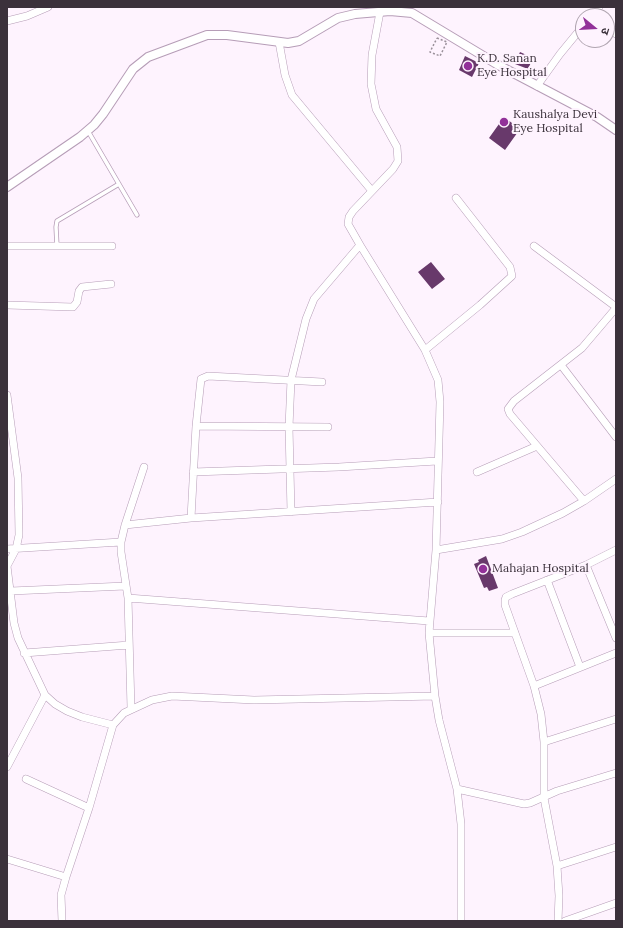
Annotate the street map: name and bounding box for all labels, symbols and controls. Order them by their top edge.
north arrow [575,8,615,48]
text: उ [598,26,613,37]
place label: K.D. Sanan Eye Hospital [477,52,547,80]
marker: K.D. Sanan Eye Hospital [462,60,474,72]
place label: Kaushalya Devi Eye Hospital [513,108,597,136]
marker: Kaushalya Devi Eye Hospital [498,116,510,128]
place label: Mahajan Hospital [492,562,589,576]
marker: Mahajan Hospital [477,563,489,575]

